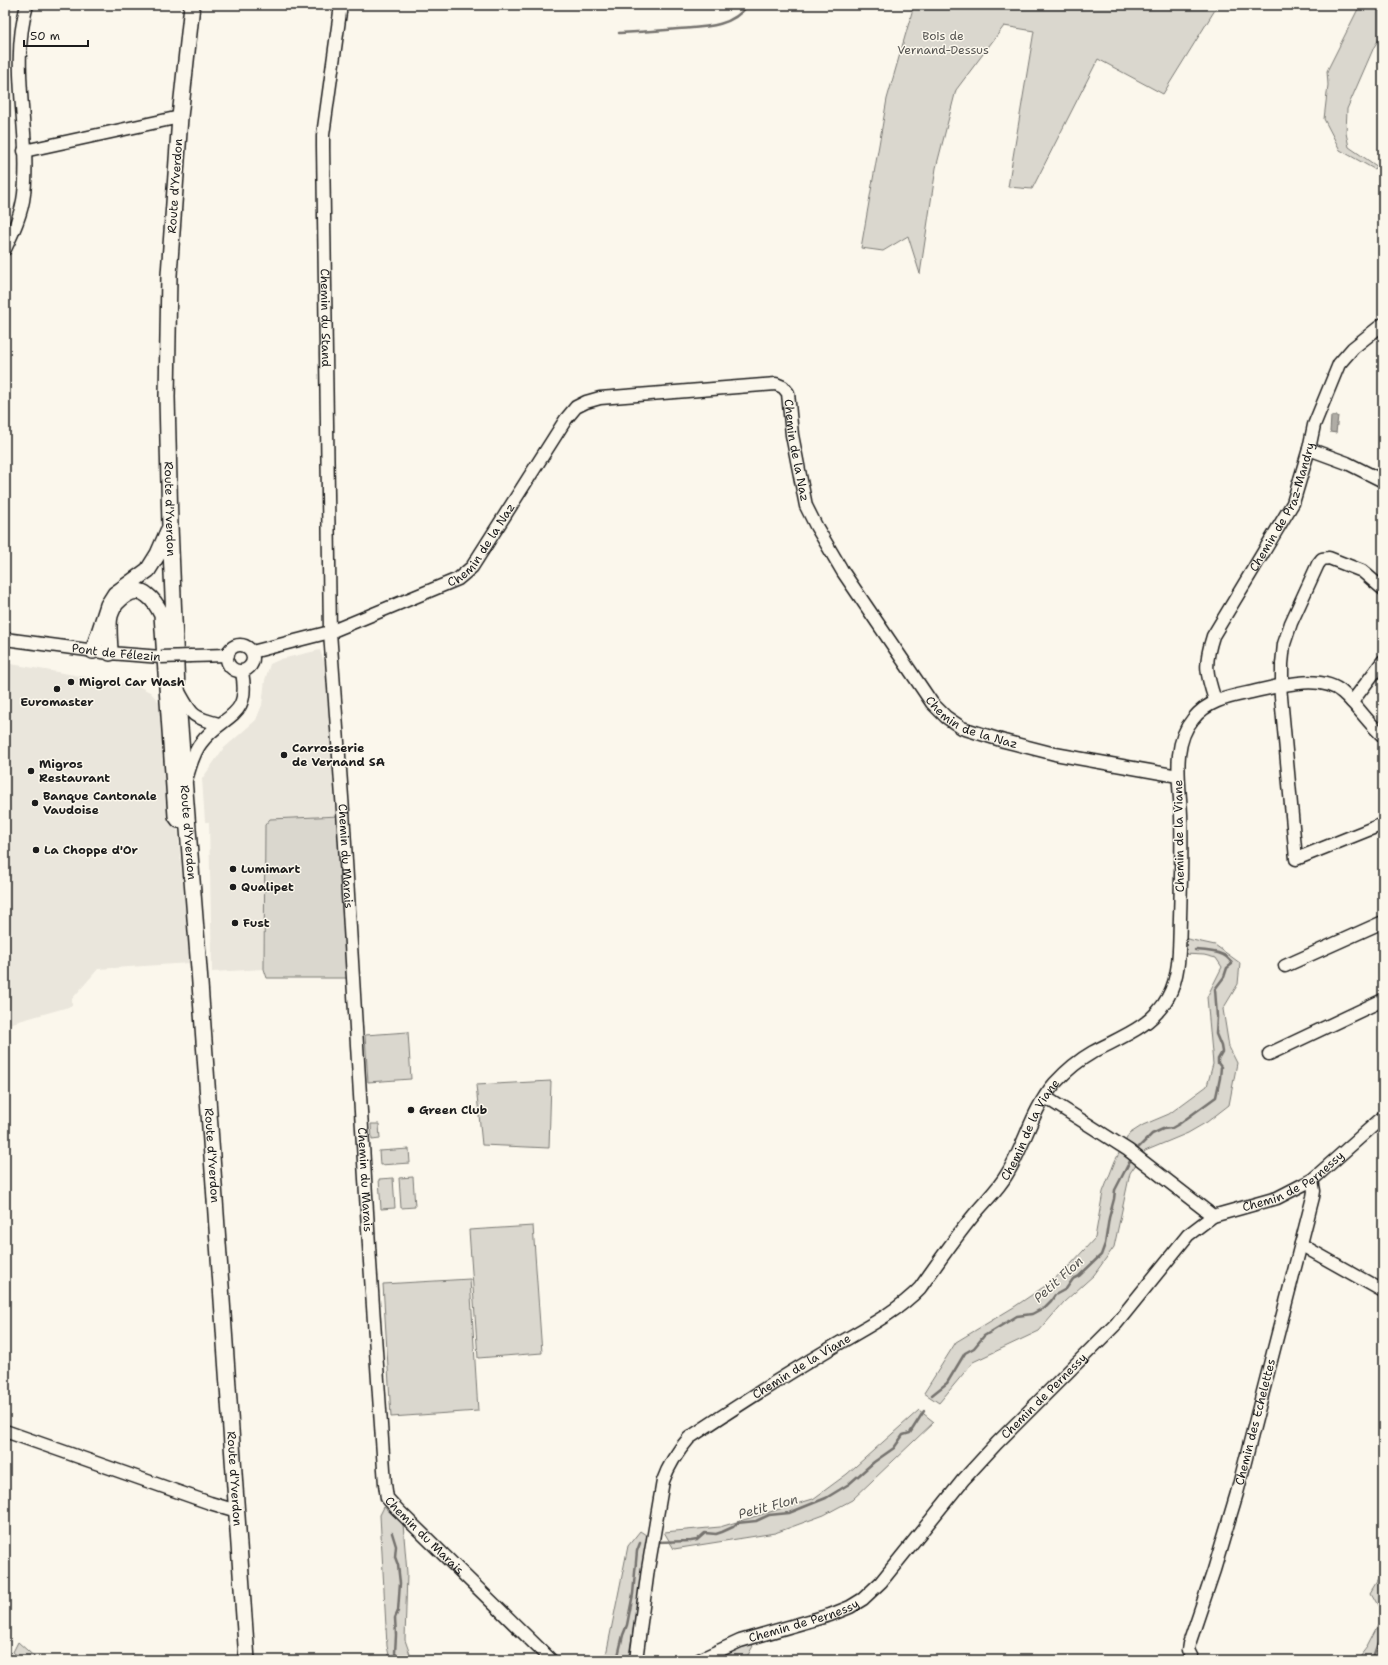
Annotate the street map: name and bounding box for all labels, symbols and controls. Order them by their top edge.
scale bar [24,22,88,48]
text: 50 m [30,28,60,44]
park label: Bois de Vernand-Dessus [897,28,989,58]
street label: Route d'Yverdon [164,138,186,234]
street label: Chemin du Stand [317,268,334,368]
street label: Chemin de la Naz [781,398,813,503]
street label: Chemin de Praz-Mandry [1246,441,1318,574]
street label: Route d'Yverdon [160,461,179,557]
street label: Chemin de la Naz [445,500,519,591]
street label: Pont de Félezin [71,640,161,665]
place label: Migrol Car Wash [79,674,185,690]
marker: Migrol Car Wash [66,677,76,687]
marker: Euromaster [52,684,62,694]
street label: Chemin de la Naz [922,693,1019,752]
place label: Euromaster [20,694,94,710]
place label: Carrosserie de Vernand SA [292,740,385,770]
marker: Carrosserie de Vernand SA [279,750,289,760]
place label: Migros Restaurant [39,756,110,786]
marker: Migros Restaurant [26,766,36,776]
street label: Chemin de la Viane [1170,779,1188,892]
street label: Route d'Yverdon [177,784,200,880]
place label: Banque Cantonale Vaudoise [43,788,157,818]
marker: Banque Cantonale Vaudoise [30,798,40,808]
street label: Chemin du Marais [335,803,357,909]
place label: La Choppe d'Or [44,842,138,858]
marker: La Choppe d'Or [31,845,41,855]
place label: Lumimart [241,861,300,877]
marker: Lumimart [228,864,238,874]
place label: Qualipet [241,879,294,895]
marker: Qualipet [228,882,238,892]
place label: Fust [243,915,270,931]
marker: Fust [230,918,240,928]
street label: Chemin de la Viane [997,1075,1063,1184]
place label: Green Club [419,1102,487,1118]
marker: Green Club [406,1105,416,1115]
street label: Route d'Yverdon [201,1107,223,1203]
street label: Chemin du Marais [354,1127,376,1232]
street label: Chemin de Pernessy [1240,1147,1347,1215]
water label: Petit Flon [1030,1253,1087,1306]
street label: Chemin de la Viane [749,1330,854,1403]
street label: Chemin de Pernessy [998,1350,1090,1442]
street label: Chemin des Echelettes [1231,1357,1279,1487]
street label: Route d'Yverdon [223,1431,246,1527]
water label: Petit Flon [736,1490,800,1523]
street label: Chemin du Marais [381,1493,467,1578]
street label: Chemin de Pernessy [747,1595,862,1646]

